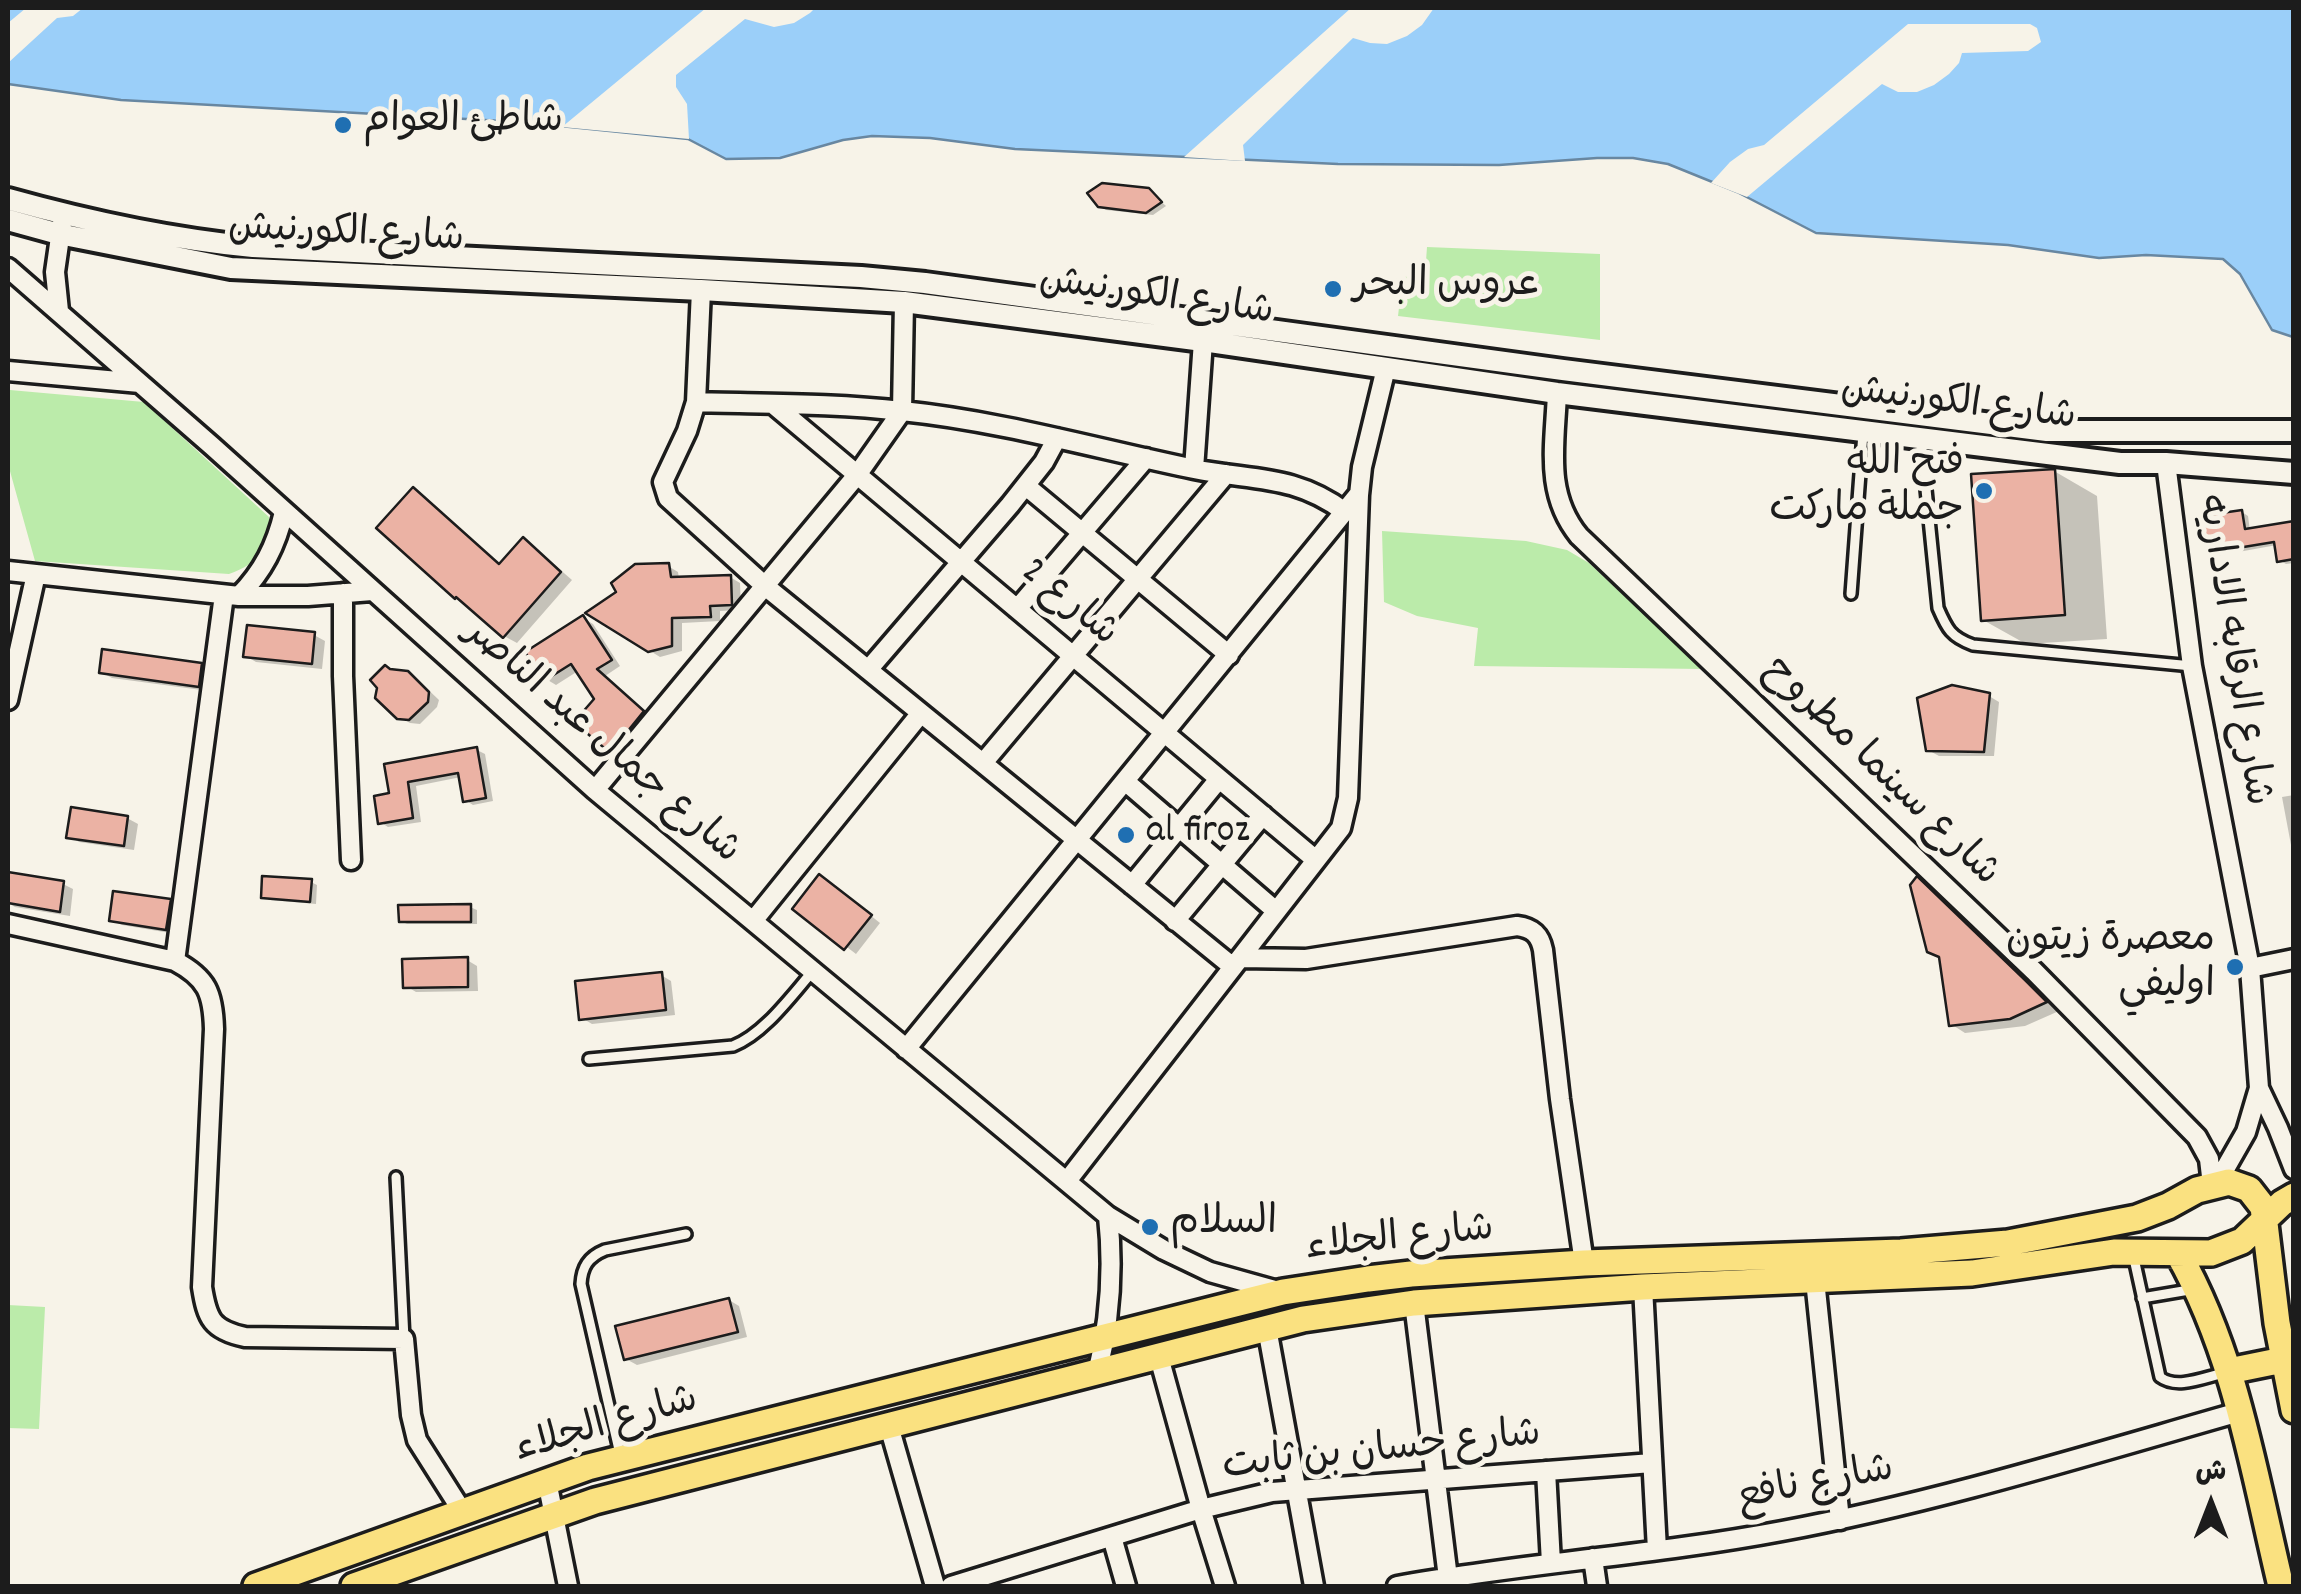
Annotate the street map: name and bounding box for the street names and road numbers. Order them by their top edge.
street label: شارع الكورنيش [227,207,465,267]
street label: شارع الكورنيش [1036,260,1276,340]
street label: شارع الكورنيش [1838,369,2078,445]
street label: شارع الرقابه الاداريه [2182,492,2278,810]
street label: شارع 2 [1008,550,1126,660]
street label: شارع جمال عبد الناصر [452,611,748,877]
street label: شارع سينما مطروح [1750,649,2008,899]
street label: شارع الجلاء [1303,1208,1497,1276]
street label: شارع الجلاء [510,1379,704,1477]
street label: شارع حسان بن ثابت [1220,1413,1544,1495]
street label: شارع نافع [1734,1448,1898,1526]

